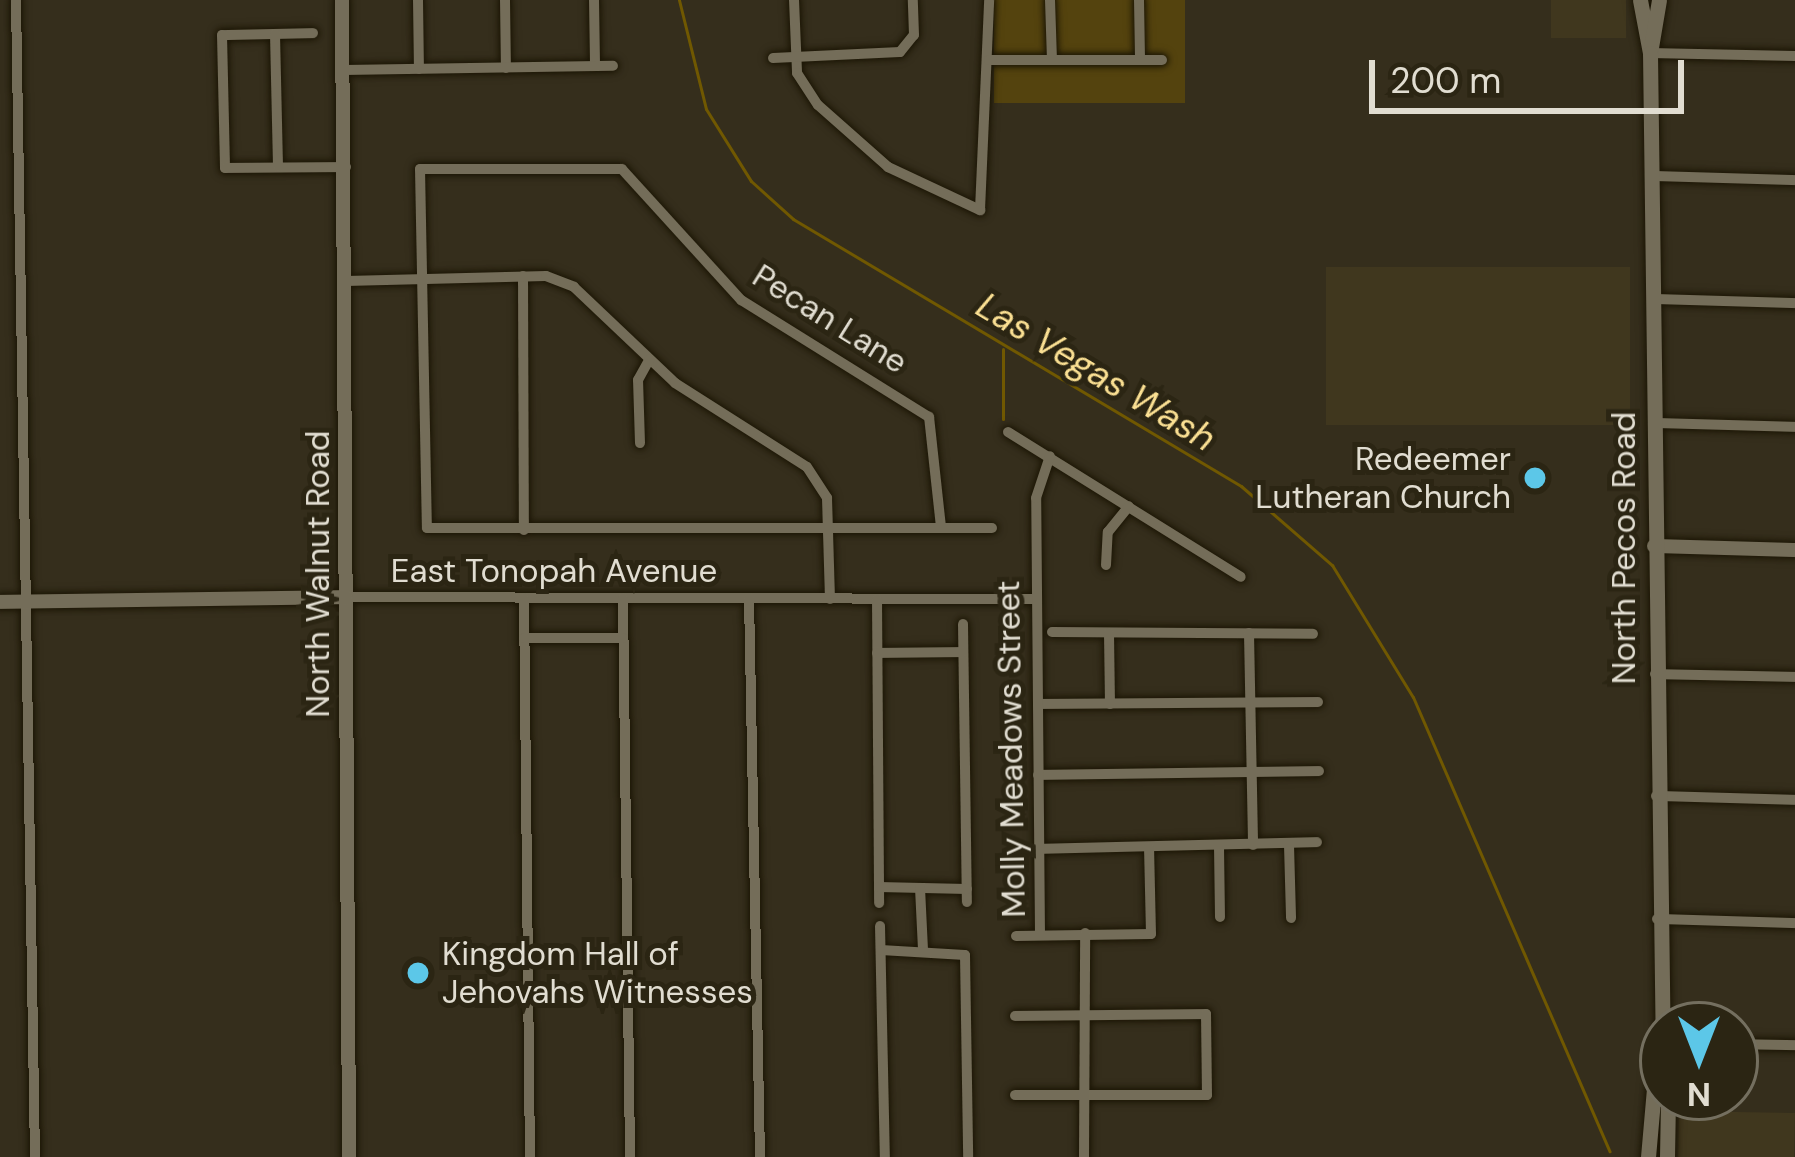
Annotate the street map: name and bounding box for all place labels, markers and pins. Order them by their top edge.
place label: Redeemer Lutheran Church [1255,439,1511,517]
marker: Redeemer Lutheran Church [1522,465,1548,491]
place label: Kingdom Hall of Jehovahs Witnesses [442,934,753,1012]
marker: Kingdom Hall of Jehovahs Witnesses [405,960,431,986]

